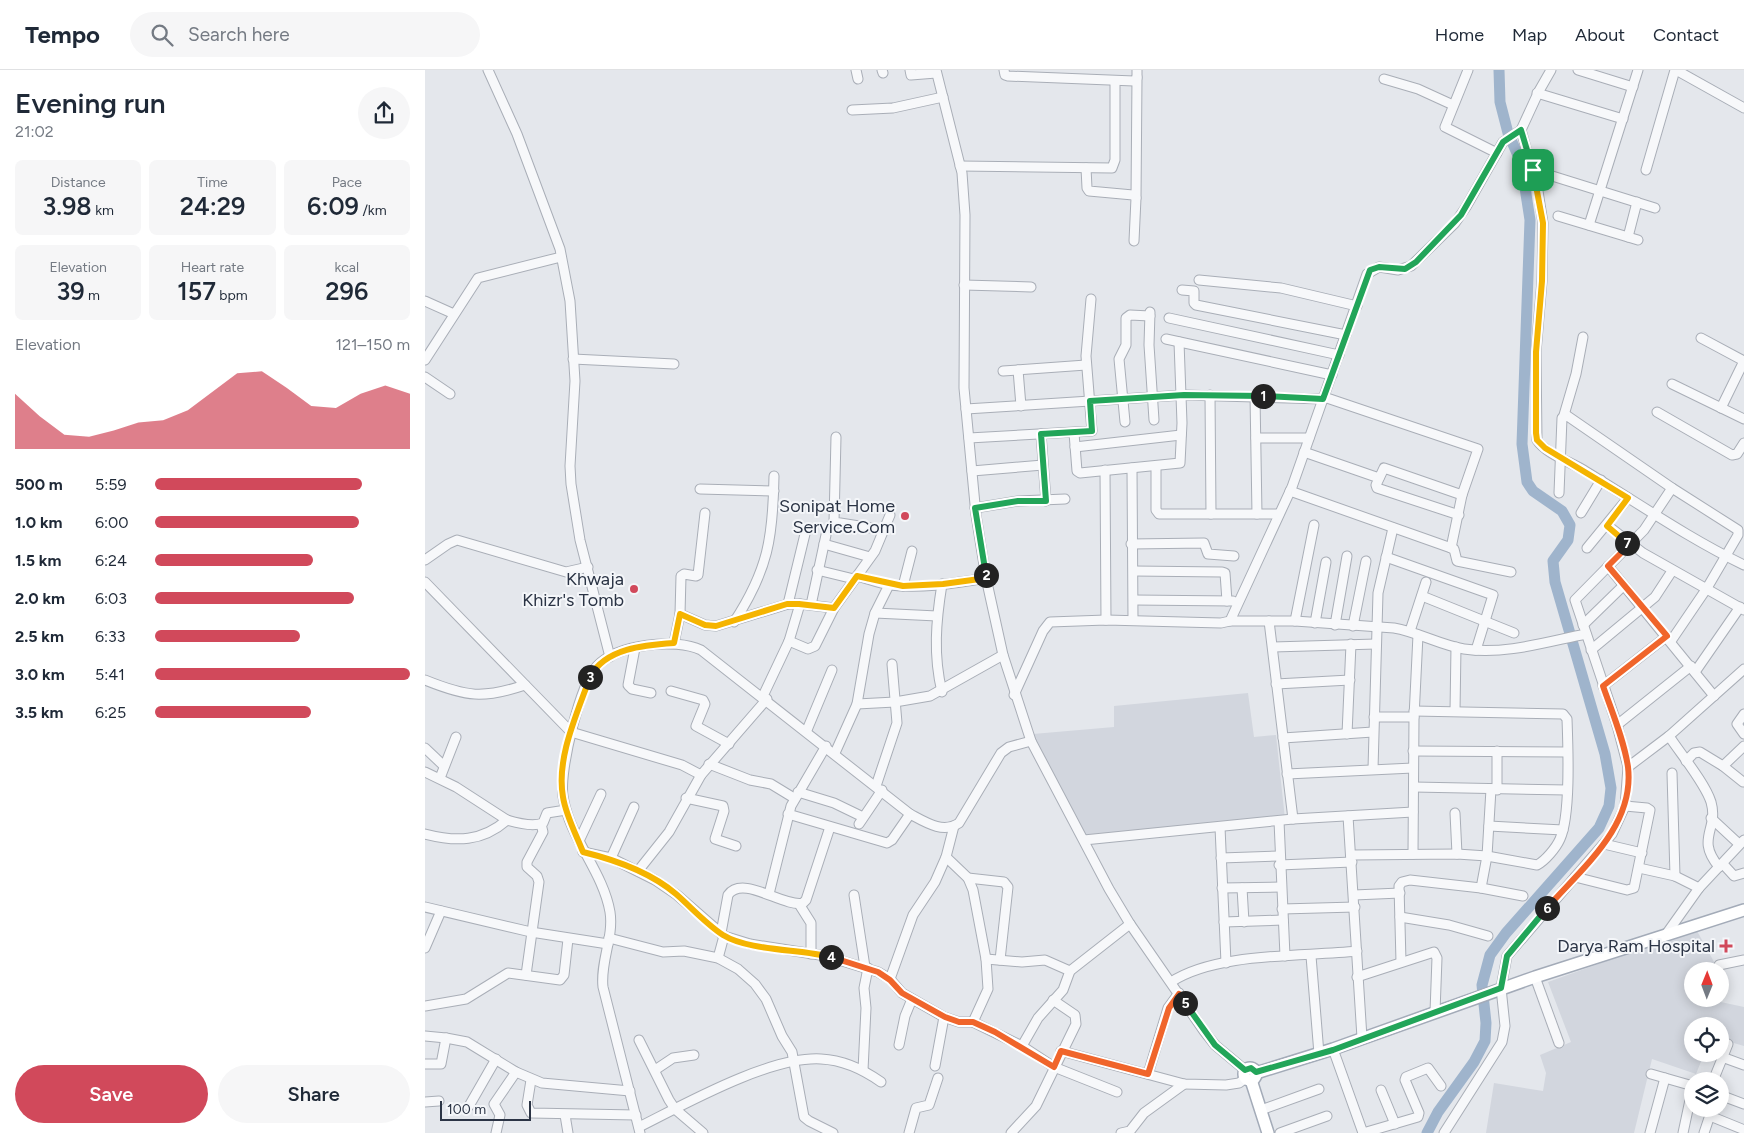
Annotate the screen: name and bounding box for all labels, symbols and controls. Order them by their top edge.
search box [130,12,480,57]
text: Tempo [25,20,100,49]
icon: search [148,21,176,49]
text: Search here [188,23,290,46]
text: Home [1435,24,1484,46]
text: Map [1512,24,1547,46]
text: About [1575,24,1625,46]
text: Contact [1653,24,1719,46]
text: Evening run [15,86,166,120]
button: share [358,87,410,139]
text: 21:02 [15,122,54,141]
pin [1512,149,1554,191]
icon: arrive [1519,156,1547,184]
text: Distance [51,174,106,191]
text: Time [197,174,228,191]
text: Pace [332,174,362,191]
text: 3.98 [42,191,92,221]
text: 24:29 [180,191,245,221]
text: 6:09 [307,191,359,221]
text: km [92,202,114,219]
text: /km [359,202,387,219]
text: Elevation [49,259,107,276]
text: Heart rate [181,259,244,276]
text: kcal [335,259,359,276]
text: 39 [56,276,85,306]
text: 157 [177,276,216,306]
text: 296 [325,276,368,306]
text: m [85,287,100,304]
text: bpm [216,287,248,304]
text: Elevation [15,335,81,354]
text: 121–150 m [335,335,410,354]
pin: 1 [1251,384,1275,408]
text: 1 [1261,388,1266,405]
text: 500 m [15,475,63,494]
text: 5:59 [95,475,127,494]
place label: Sonipat Home Service.Com [779,495,895,538]
marker: Sonipat Home Service.Com [899,510,911,522]
text: 1.0 km [15,513,62,532]
text: 6:00 [95,513,129,532]
pin: 7 [1615,530,1639,556]
text: 7 [1624,535,1631,552]
text: 1.5 km [15,551,61,570]
text: 6:24 [95,551,127,570]
pin: 2 [973,562,999,588]
text: 2 [982,567,991,584]
place label: Khwaja Khizr's Tomb [522,568,624,611]
marker: Khwaja Khizr's Tomb [628,583,640,595]
text: 2.0 km [15,589,65,608]
text: 6:03 [95,589,127,608]
text: 2.5 km [15,627,64,646]
text: 6:33 [95,627,126,646]
pin: 3 [577,664,603,690]
text: 3.0 km [15,665,65,684]
text: 5:41 [95,665,125,684]
text: 3 [587,669,594,686]
text: 3.5 km [15,703,64,722]
text: 6:25 [95,703,126,722]
pin: 6 [1535,896,1559,920]
text: 6 [1543,900,1552,917]
place label: Darya Ram Hospital [1557,935,1715,957]
marker: Darya Ram Hospital [1719,939,1733,953]
pin: 4 [819,944,843,970]
text: 4 [827,949,836,966]
north arrow [1684,962,1729,1008]
map controls [1684,962,1729,1117]
pin: 5 [1173,990,1197,1016]
text: 5 [1181,995,1190,1012]
button: locate [1684,1017,1729,1062]
button: Save [15,1065,208,1123]
button: Share [218,1065,410,1123]
button: layers [1684,1072,1729,1117]
scale bar [440,1098,531,1121]
text: 100 m [447,1101,486,1118]

